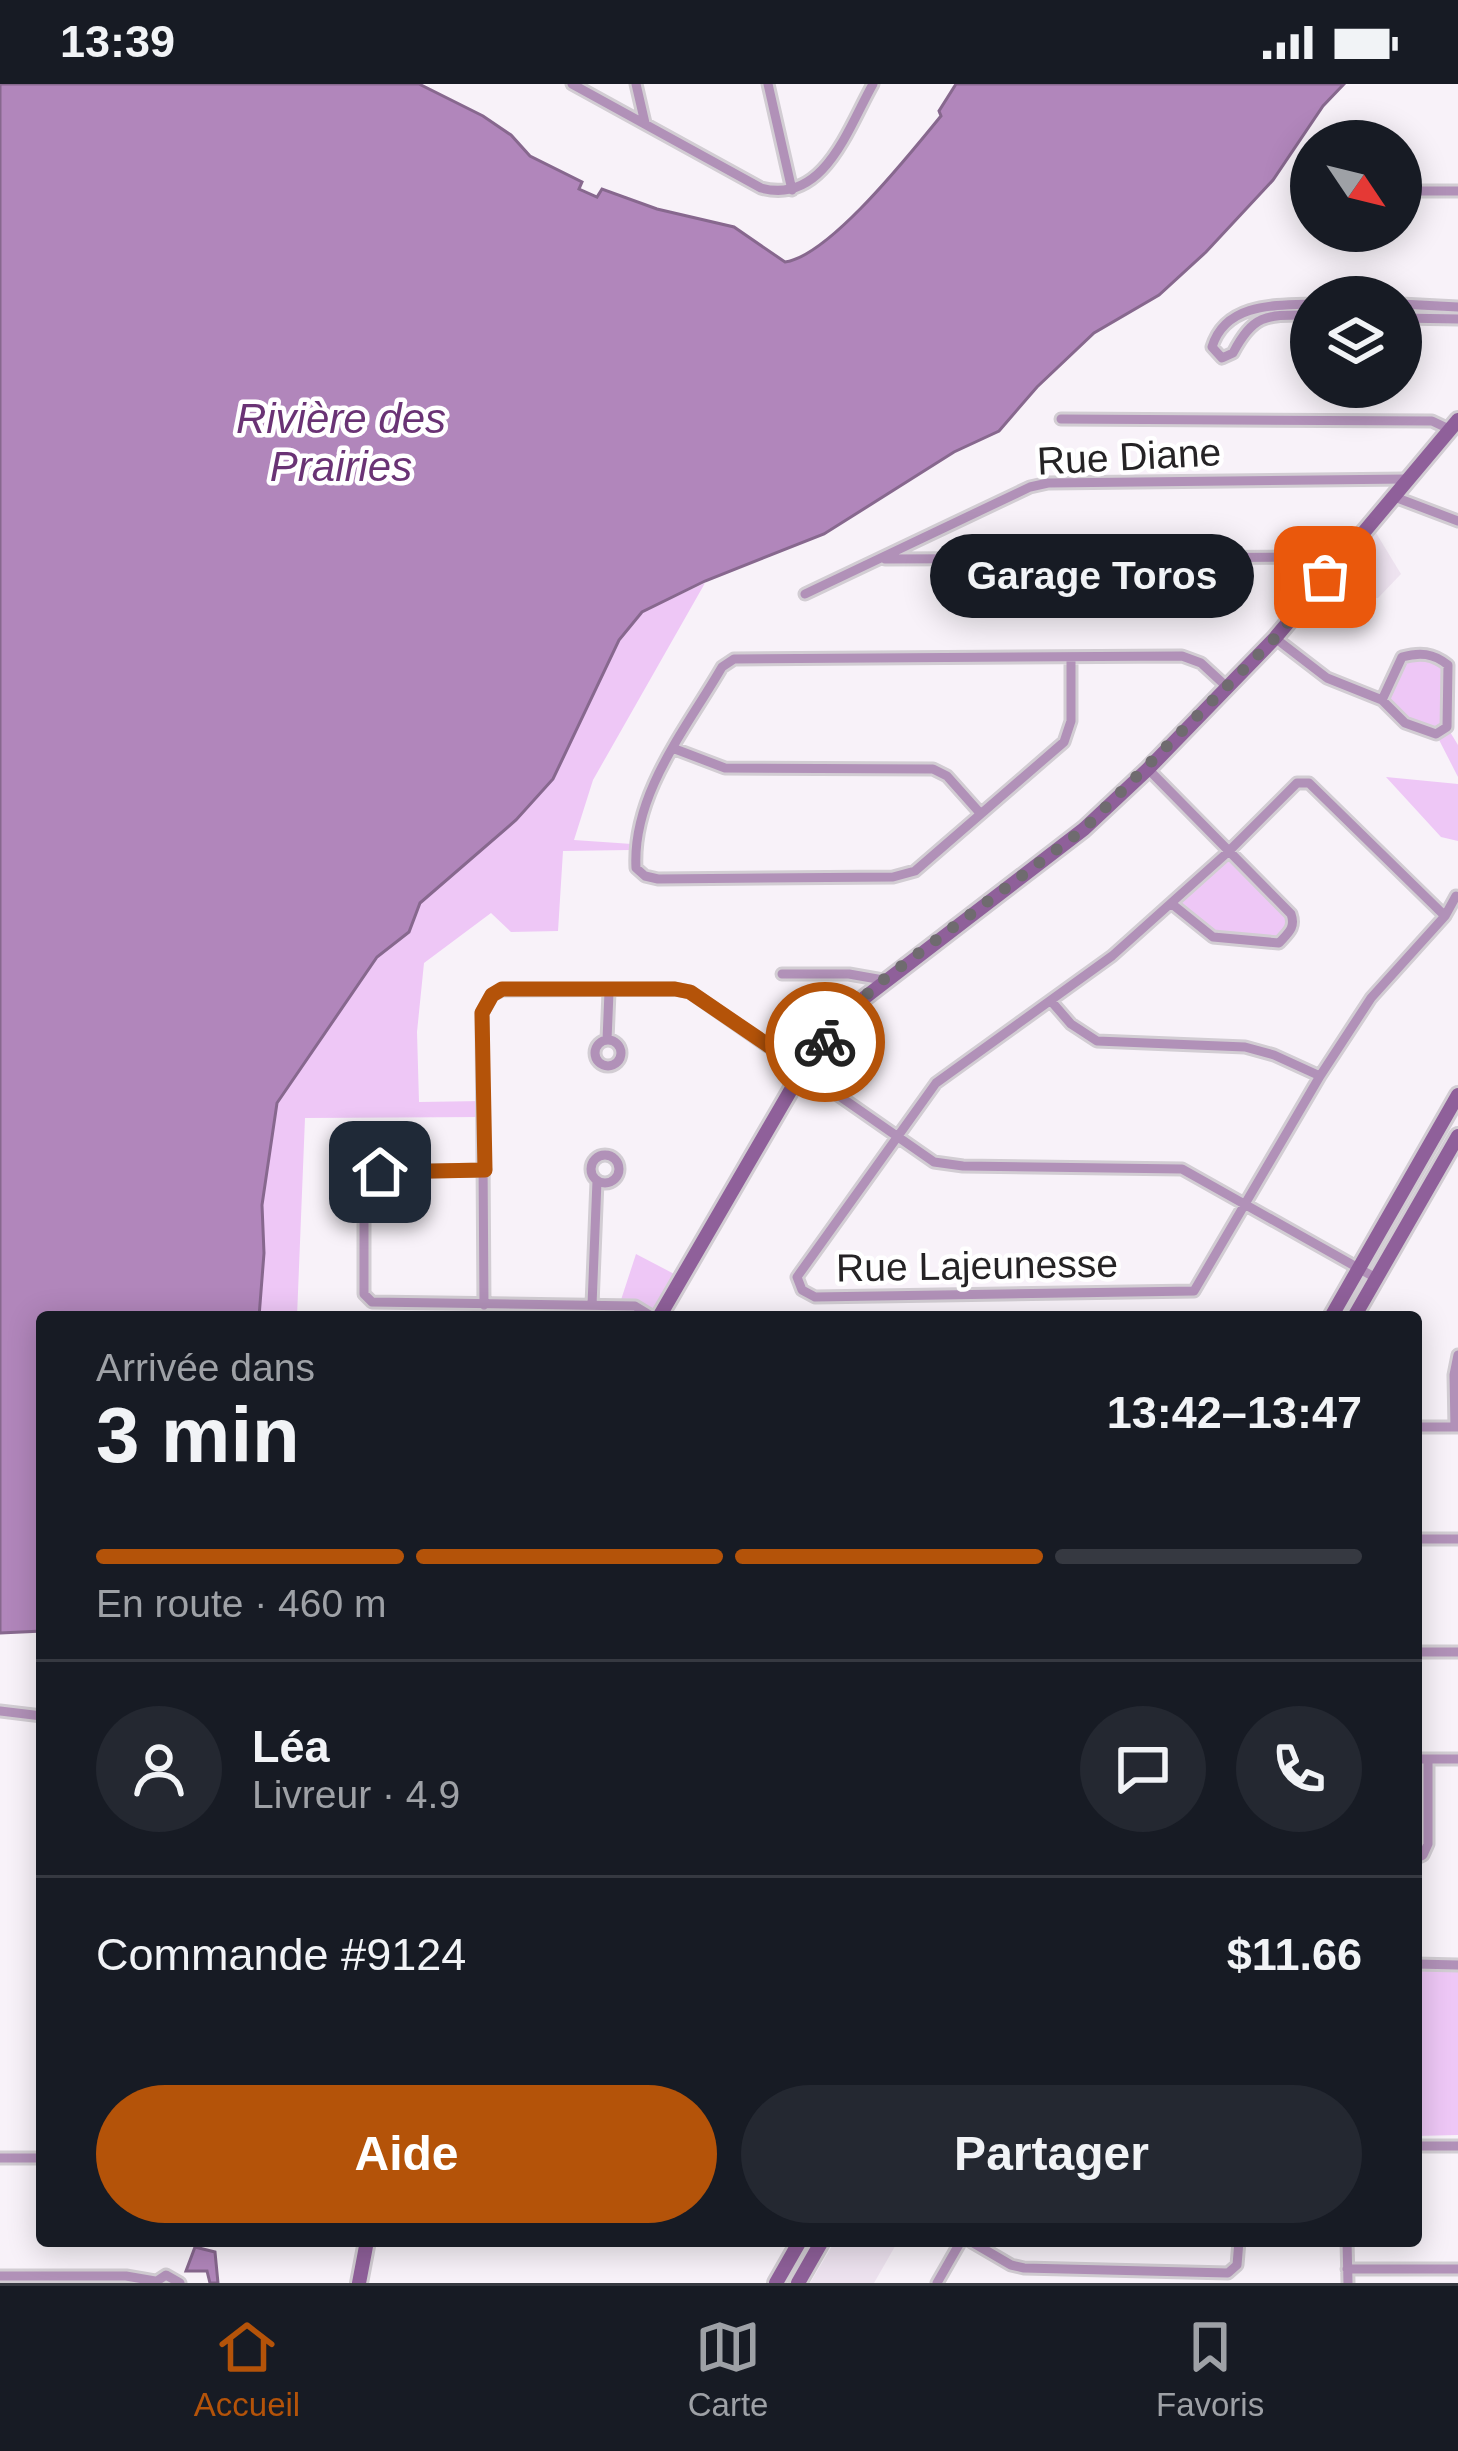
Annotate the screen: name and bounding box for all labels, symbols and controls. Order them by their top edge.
text: 13:39 [60,16,175,67]
north arrow [1290,120,1422,252]
map controls [1290,120,1422,408]
button: layers [1290,276,1422,408]
water label: Rivière des Prairies [236,395,446,490]
street label: Rue Diane [1036,430,1222,483]
pin [1274,526,1376,628]
callout: Garage Toros [929,535,1253,619]
icon: bag [1292,544,1358,610]
text: Garage Toros [967,554,1217,597]
courier [765,982,885,1102]
icon: bike [792,1009,858,1075]
pin [329,1121,431,1223]
icon: home [347,1139,413,1205]
street label: Rue Lajeunesse [836,1242,1118,1289]
text: Arrivée dans [96,1346,315,1389]
text: 13:42–13:47 [1107,1387,1362,1438]
text: 3 min [96,1391,300,1479]
text: En route · 460 m [96,1582,386,1625]
button: person [96,1706,222,1832]
button: chat [1080,1706,1206,1832]
button: phone [1236,1706,1362,1832]
text: Léa [252,1721,330,1772]
text: Livreur · 4.9 [252,1773,460,1816]
text: Commande #9124 [96,1929,466,1980]
text: $11.66 [1227,1929,1362,1980]
button: Aide [96,2085,717,2223]
button: Partager [741,2085,1362,2223]
tab: Accueil [194,2314,300,2424]
tab: Carte [688,2314,768,2424]
tab: Favoris [1156,2314,1264,2424]

